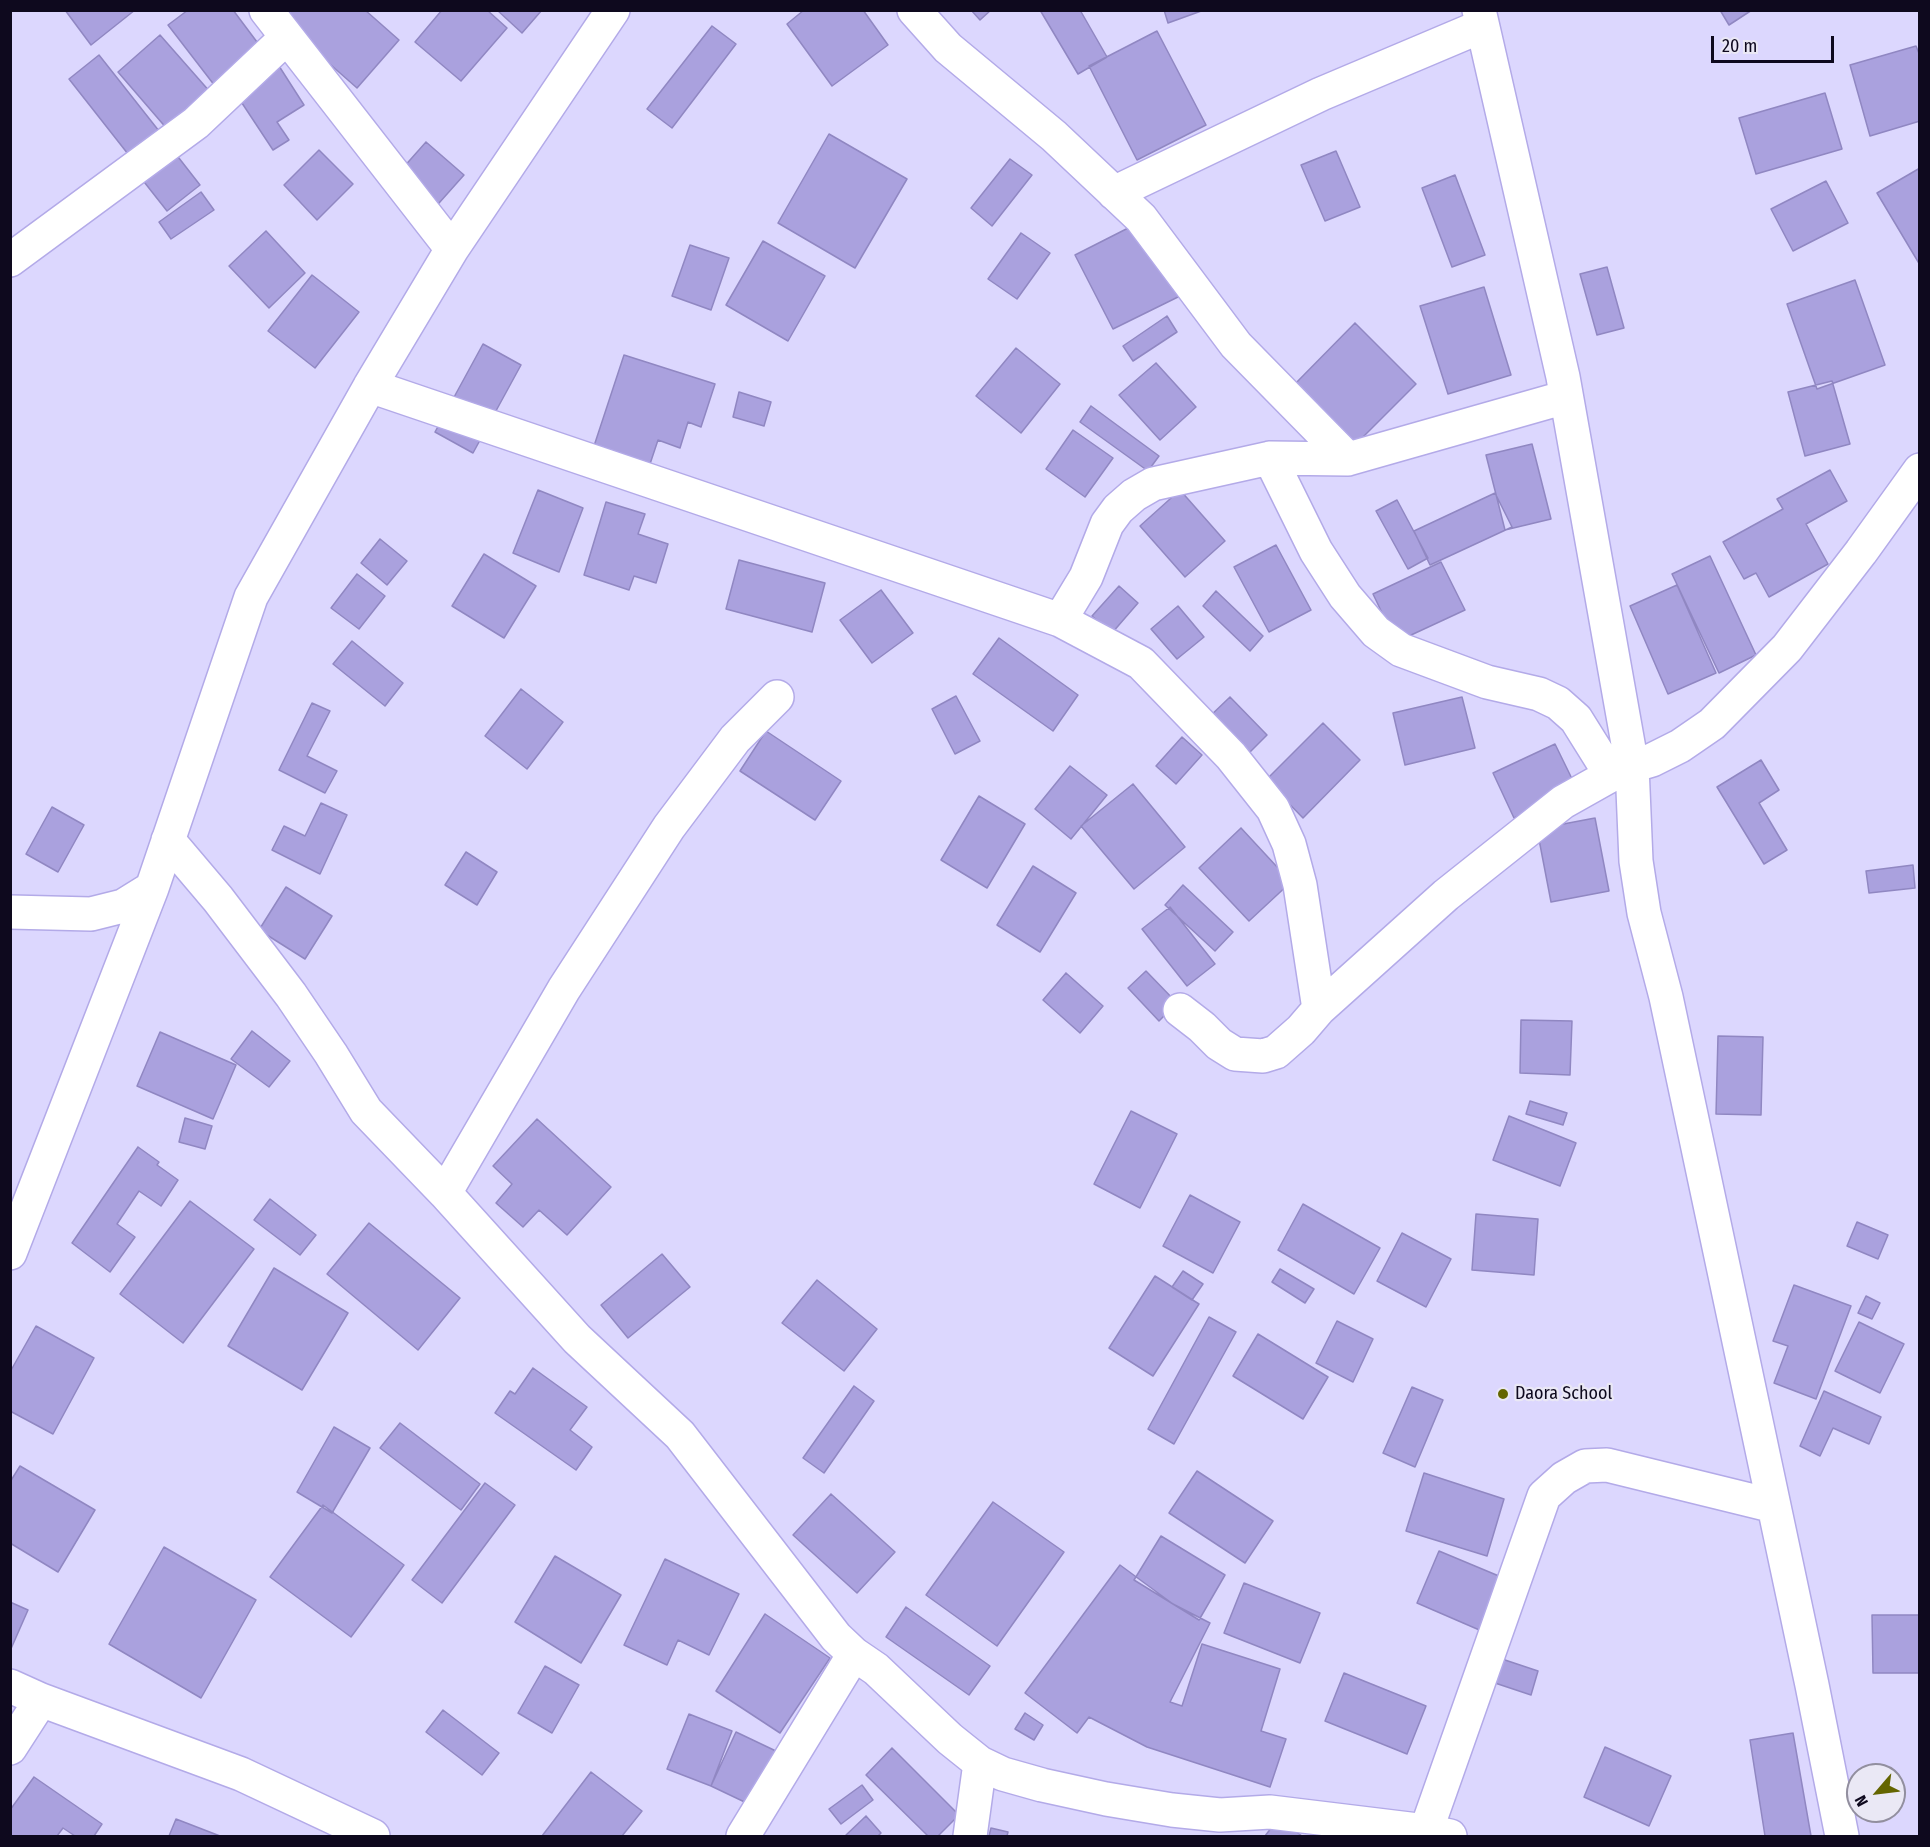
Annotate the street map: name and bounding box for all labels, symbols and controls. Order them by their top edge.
scale bar [1714,24,1837,62]
text: 20 m [1722,35,1757,57]
place label: Daora School [1515,1383,1612,1405]
marker: Daora School [1496,1387,1510,1401]
north arrow [1846,1763,1906,1823]
text: N [1851,1792,1872,1809]

